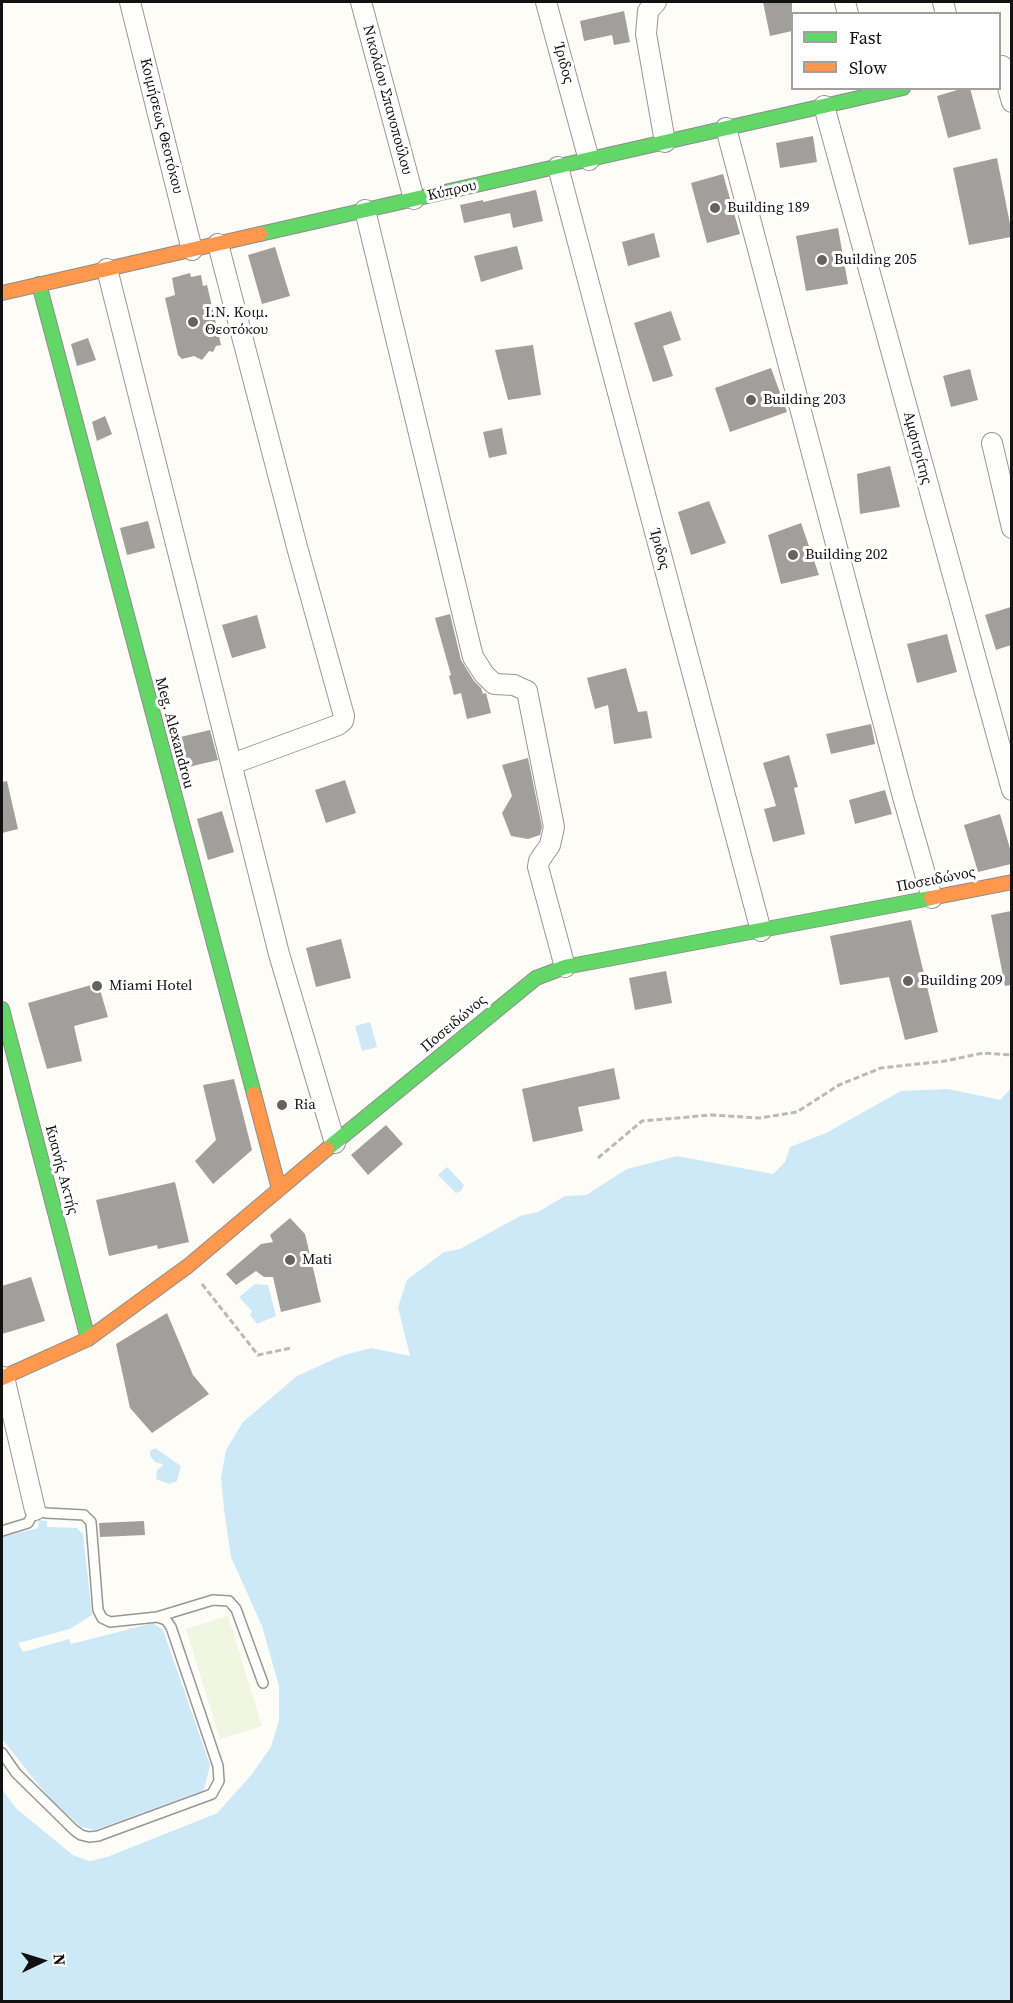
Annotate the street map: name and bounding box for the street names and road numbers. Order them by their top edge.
street label: Νικολάου Σπανοπούλου [358,23,416,177]
street label: Ίριδος [549,40,577,86]
street label: Κοιμήσεως Θεοτόκου [135,56,187,196]
street label: Κύπρου [426,177,478,205]
street label: Αμφιτρίτης [899,410,935,486]
street label: Ίριδος [645,526,673,572]
street label: Meg. Alexandrou [150,675,198,791]
street label: Ποσειδώνος [895,864,977,896]
street label: Ποσειδώνος [418,991,490,1057]
street label: Κυανής Ακτής [40,1123,82,1217]

